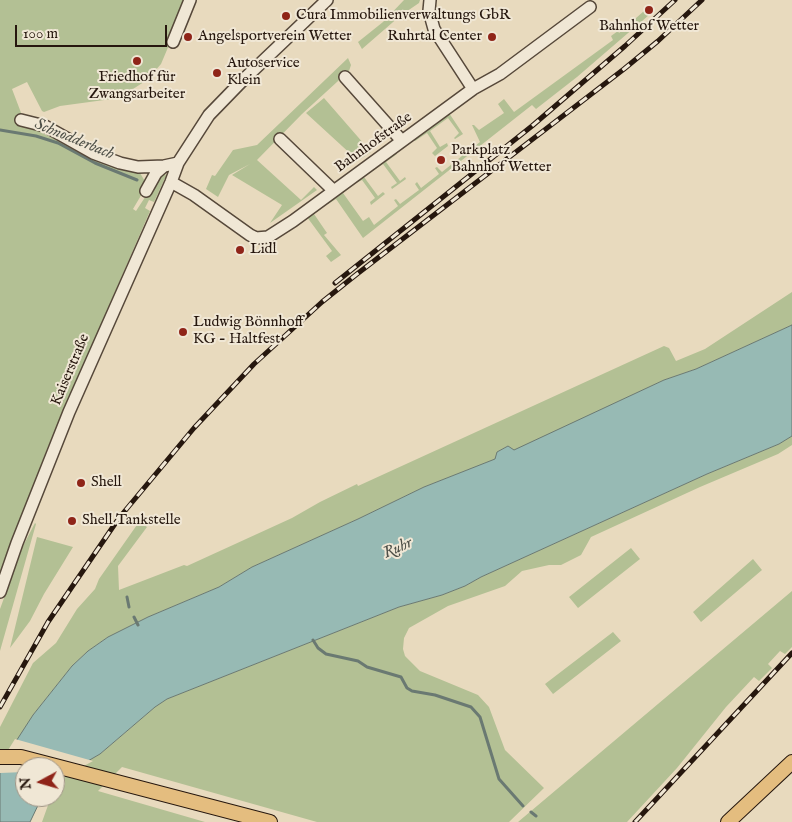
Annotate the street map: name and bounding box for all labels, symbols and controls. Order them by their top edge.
marker: Bahnhof Wetter [643,4,655,16]
place label: Cura Immobilienverwaltungs GbR [296,7,510,25]
marker: Cura Immobilienverwaltungs GbR [280,10,292,22]
scale bar [18,15,170,47]
place label: Bahnhof Wetter [599,18,699,36]
text: 100 m [23,24,58,43]
place label: Angelsportverein Wetter [198,28,352,46]
place label: Ruhrtal Center [387,28,482,46]
marker: Angelsportverein Wetter [182,31,194,43]
marker: Ruhrtal Center [486,31,498,43]
marker: Friedhof für Zwangsarbeiter [131,55,143,67]
place label: Autoservice Klein [227,55,300,90]
marker: Autoservice Klein [211,67,223,79]
place label: Friedhof für Zwangsarbeiter [89,69,185,104]
street label: Bahnhofstraße [332,109,416,177]
water label: Schnodderbach [32,115,116,165]
place label: Parkplatz Bahnhof Wetter [451,142,551,177]
marker: Parkplatz Bahnhof Wetter [435,154,447,166]
place label: Lidl [250,241,277,259]
marker: Lidl [234,244,246,256]
place label: Ludwig Bönnhoff KG - Haltfest [193,314,303,349]
marker: Ludwig Bönnhoff KG - Haltfest [177,326,189,338]
street label: Kaiserstraße [48,331,94,409]
place label: Shell [91,474,122,492]
marker: Shell [75,477,87,489]
place label: Shell Tankstelle [82,512,181,530]
marker: Shell Tankstelle [66,515,78,527]
water label: Ruhr [380,534,416,564]
north arrow [15,757,65,807]
text: N [16,776,36,790]

